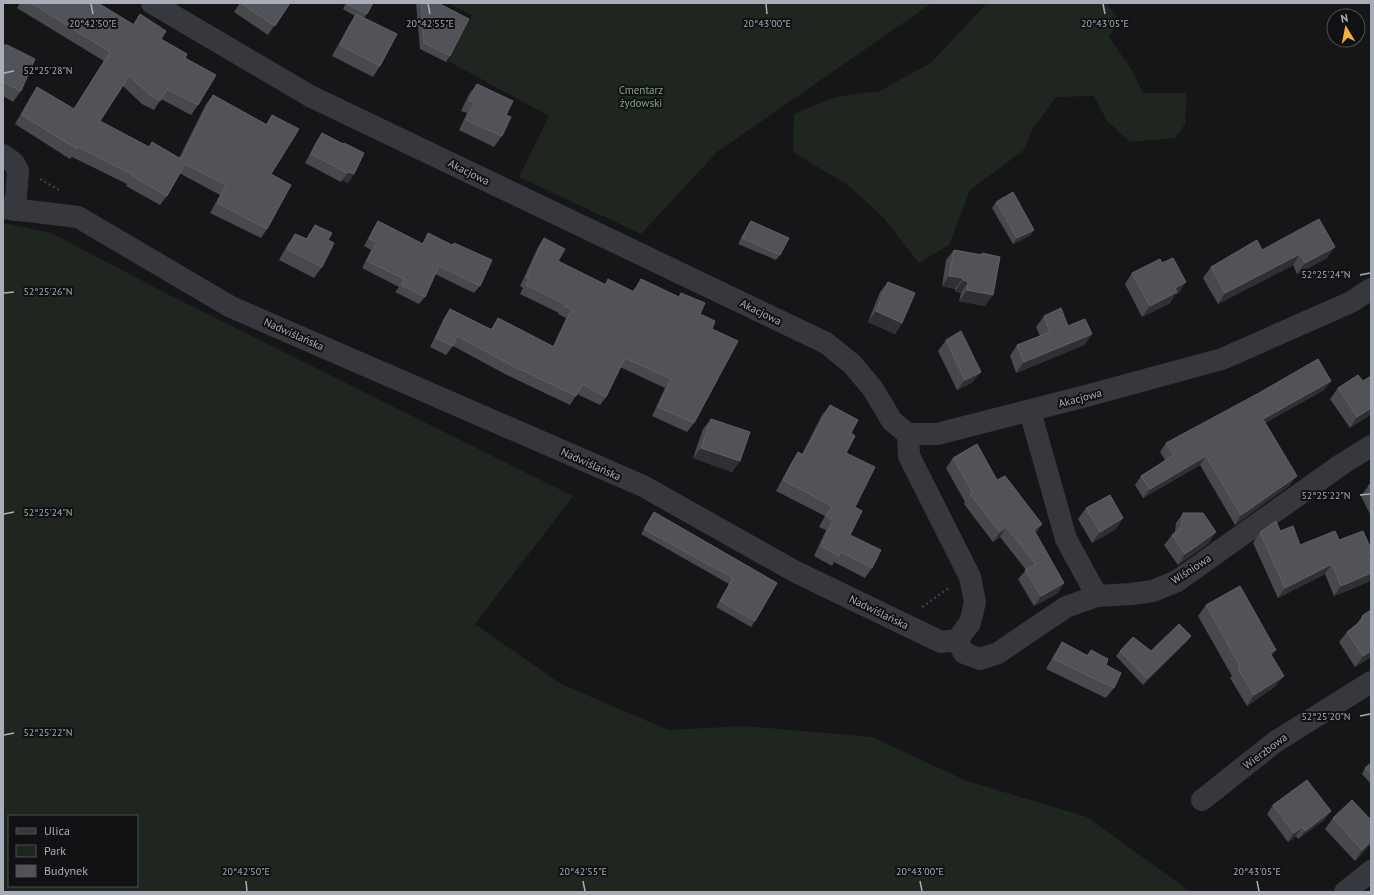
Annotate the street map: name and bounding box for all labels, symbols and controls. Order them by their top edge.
north arrow [1326,8,1366,48]
text: N [1339,11,1349,26]
text: 20°42'50"E [69,17,117,30]
text: 20°42'55"E [406,17,454,30]
text: 20°43'00"E [743,17,791,30]
text: 20°43'05"E [1081,17,1129,30]
text: 52°25'28"N [23,64,73,77]
park label: Cmentarz żydowski [619,83,663,110]
street label: Akacjowa [446,156,492,188]
text: 52°25'24"N [1301,268,1351,281]
text: 52°25'26"N [23,285,73,298]
street label: Akacjowa [738,296,784,328]
street label: Nadwiślańska [262,314,326,354]
street label: Akacjowa [1057,385,1103,411]
street label: Nadwiślańska [559,444,623,484]
text: 52°25'22"N [1301,489,1351,502]
text: 52°25'24"N [23,506,73,519]
street label: Wiśniowa [1168,551,1214,587]
street label: Nadwiślańska [847,592,911,632]
text: 52°25'20"N [1301,710,1351,723]
text: 52°25'22"N [23,726,73,739]
street label: Wierzbowa [1240,730,1290,772]
legend [8,815,138,887]
text: Ulica [44,823,70,838]
text: Park [44,843,66,858]
text: Budynek [44,863,88,878]
text: 20°42'50"E [222,865,270,878]
text: 20°42'55"E [559,865,607,878]
text: 20°43'00"E [896,865,944,878]
text: 20°43'05"E [1233,865,1281,878]

